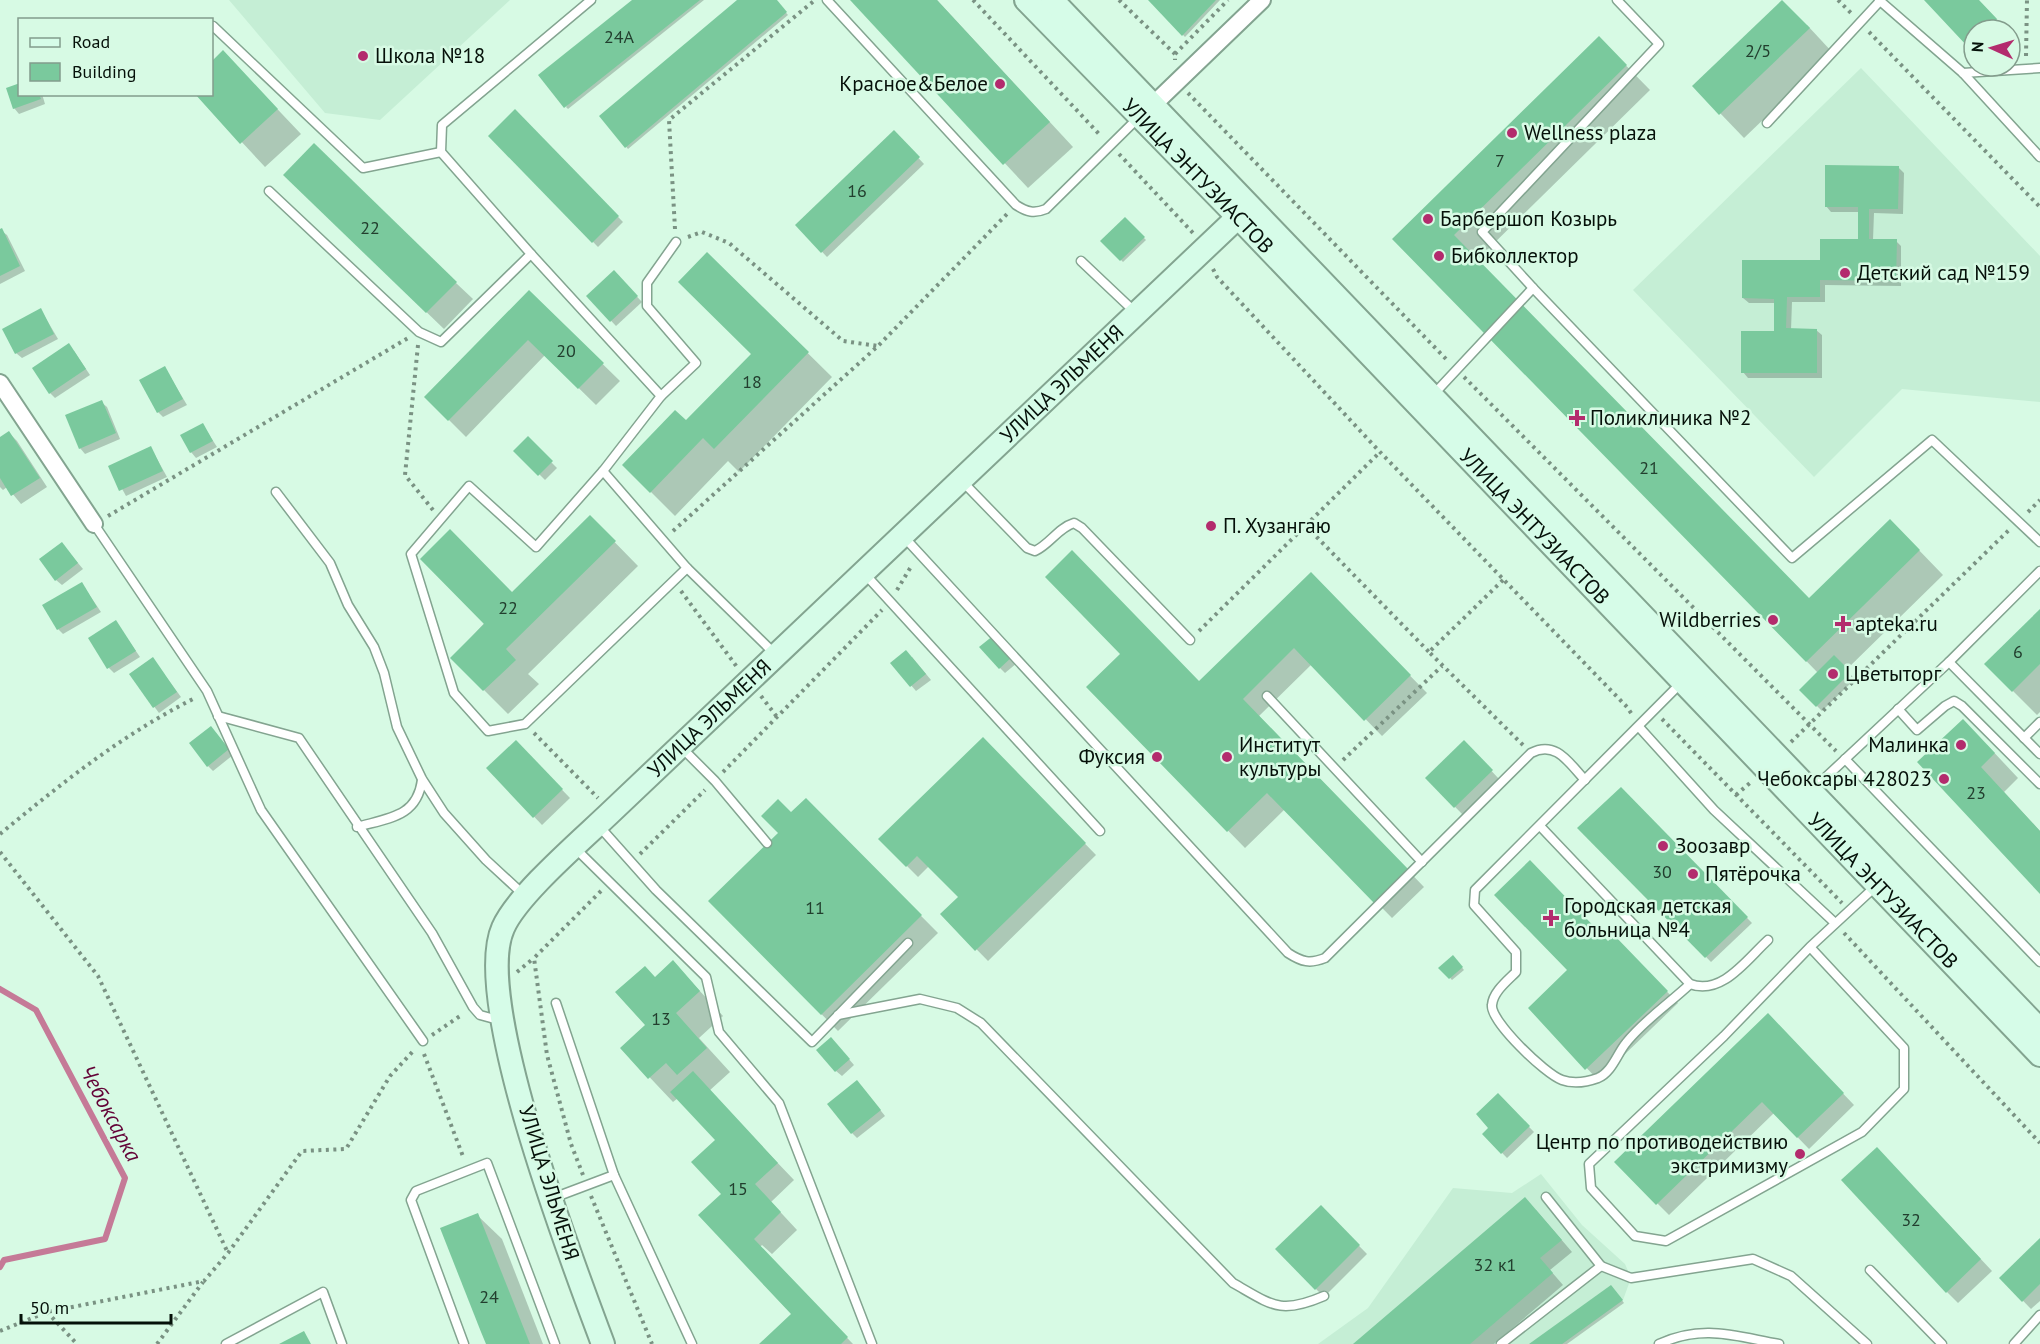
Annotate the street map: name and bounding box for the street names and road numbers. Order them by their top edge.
street label: УЛИЦА ЭНТУЗИАСТОВ [1117,92,1280,259]
street label: УЛИЦА ЭЛЬМЕНЯ [994,318,1129,449]
street label: УЛИЦА ЭНТУЗИАСТОВ [1454,443,1616,610]
street label: УЛИЦА ЭЛЬМЕНЯ [642,653,777,783]
street label: УЛИЦА ЭНТУЗИАСТОВ [1802,807,1964,974]
street label: УЛИЦА ЭЛЬМЕНЯ [513,1102,586,1264]

